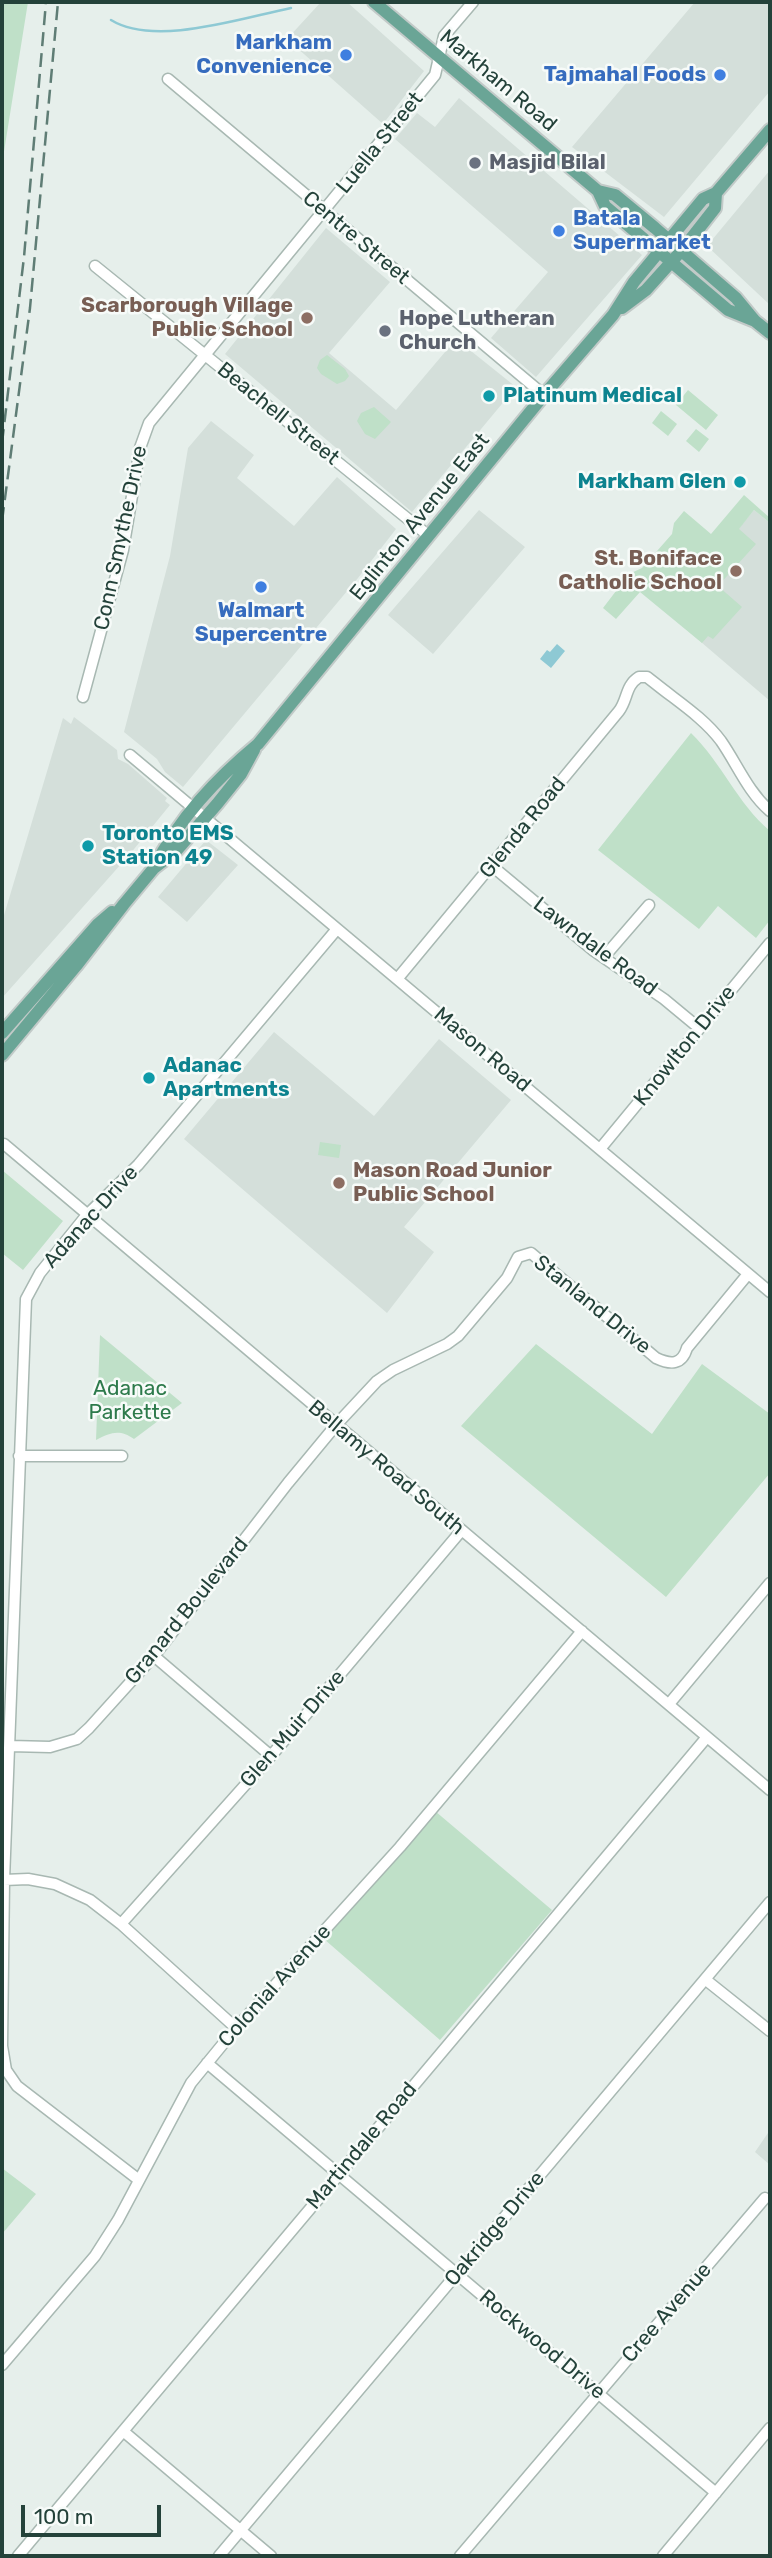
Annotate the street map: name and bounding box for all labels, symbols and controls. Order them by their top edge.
street label: Markham Road [434,25,562,137]
place label: Markham Convenience [196,30,332,80]
marker: Markham Convenience [338,47,354,63]
place label: Tajmahal Foods [544,62,706,88]
marker: Tajmahal Foods [712,67,728,83]
street label: Luella Street [331,87,429,199]
place label: Masjid Bilal [489,150,606,176]
marker: Masjid Bilal [467,155,483,171]
street label: Centre Street [297,186,415,290]
place label: Batala Supermarket [573,206,711,256]
marker: Batala Supermarket [551,223,567,239]
place label: Scarborough Village Public School [81,293,293,343]
place label: Hope Lutheran Church [399,306,555,356]
marker: Scarborough Village Public School [299,310,315,326]
marker: Hope Lutheran Church [377,323,393,339]
street label: Beachell Street [212,357,344,471]
place label: Platinum Medical [503,383,682,409]
marker: Platinum Medical [481,388,497,404]
street label: Eglinton Avenue East [345,428,495,606]
street label: Conn Smythe Drive [89,443,153,633]
place label: Markham Glen [578,469,726,495]
marker: Markham Glen [732,474,748,490]
place label: St. Boniface Catholic School [558,546,722,596]
marker: St. Boniface Catholic School [728,563,744,579]
marker: Walmart Supercentre [253,579,269,595]
place label: Walmart Supercentre [195,598,327,648]
street label: Glenda Road [475,772,571,884]
place label: Toronto EMS Station 49 [102,821,234,871]
marker: Toronto EMS Station 49 [80,838,96,854]
street label: Lawndale Road [528,892,662,1002]
street label: Knowlton Drive [629,981,741,1111]
street label: Mason Road [428,1002,536,1098]
place label: Adanac Apartments [163,1053,290,1103]
marker: Adanac Apartments [141,1070,157,1086]
place label: Mason Road Junior Public School [353,1158,552,1208]
street label: Adanac Drive [38,1160,144,1274]
marker: Mason Road Junior Public School [331,1175,347,1191]
street label: Stanland Drive [528,1250,656,1360]
park label: Adanac Parkette [88,1376,172,1426]
street label: Bellamy Road South [303,1395,469,1541]
street label: Granard Boulevard [120,1532,254,1690]
street label: Glen Muir Drive [235,1665,351,1793]
street label: Colonial Avenue [213,1919,337,2053]
street label: Martindale Road [302,2077,422,2215]
street label: Oakridge Drive [440,2166,550,2292]
street label: Cree Avenue [617,2258,717,2368]
street label: Rockwood Drive [474,2285,610,2405]
scale bar [24,2492,164,2536]
text: 100 m [34,2504,93,2529]

